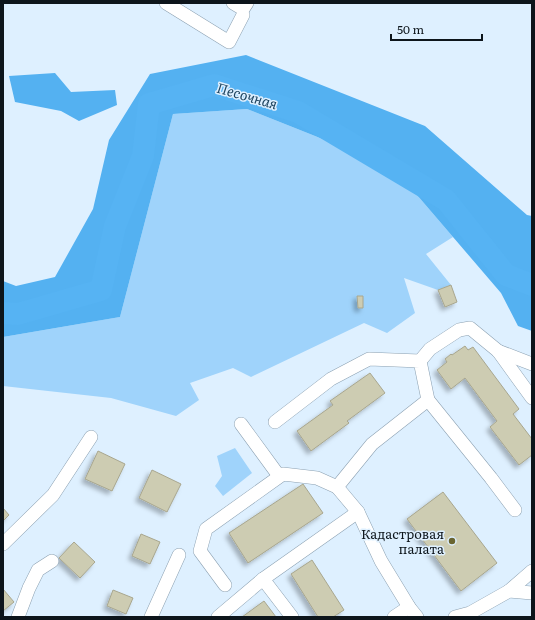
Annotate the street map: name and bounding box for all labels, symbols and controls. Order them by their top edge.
scale bar [391,16,482,42]
text: 50 m [397,20,424,38]
water label: Песочная [215,77,281,113]
place label: Кадастровая палата [361,524,444,558]
marker: Кадастровая палата [447,536,457,546]

